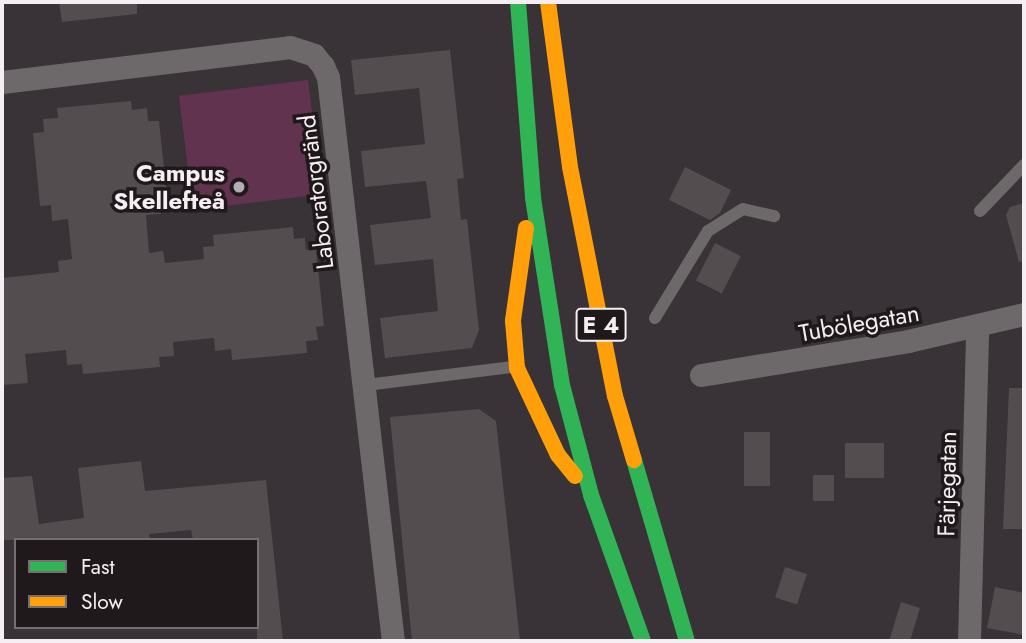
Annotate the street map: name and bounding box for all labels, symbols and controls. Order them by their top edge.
street label: Laboratorgränd [292,113,340,271]
place label: Campus Skellefteå [113,159,225,215]
marker: Campus Skellefteå [231,179,247,195]
street label: Tubölegatan [797,298,921,348]
road number: E 4 [575,306,627,344]
street label: Färjegatan [932,431,962,537]
legend [14,538,259,629]
text: Fast [81,552,114,582]
text: Slow [81,587,123,617]

